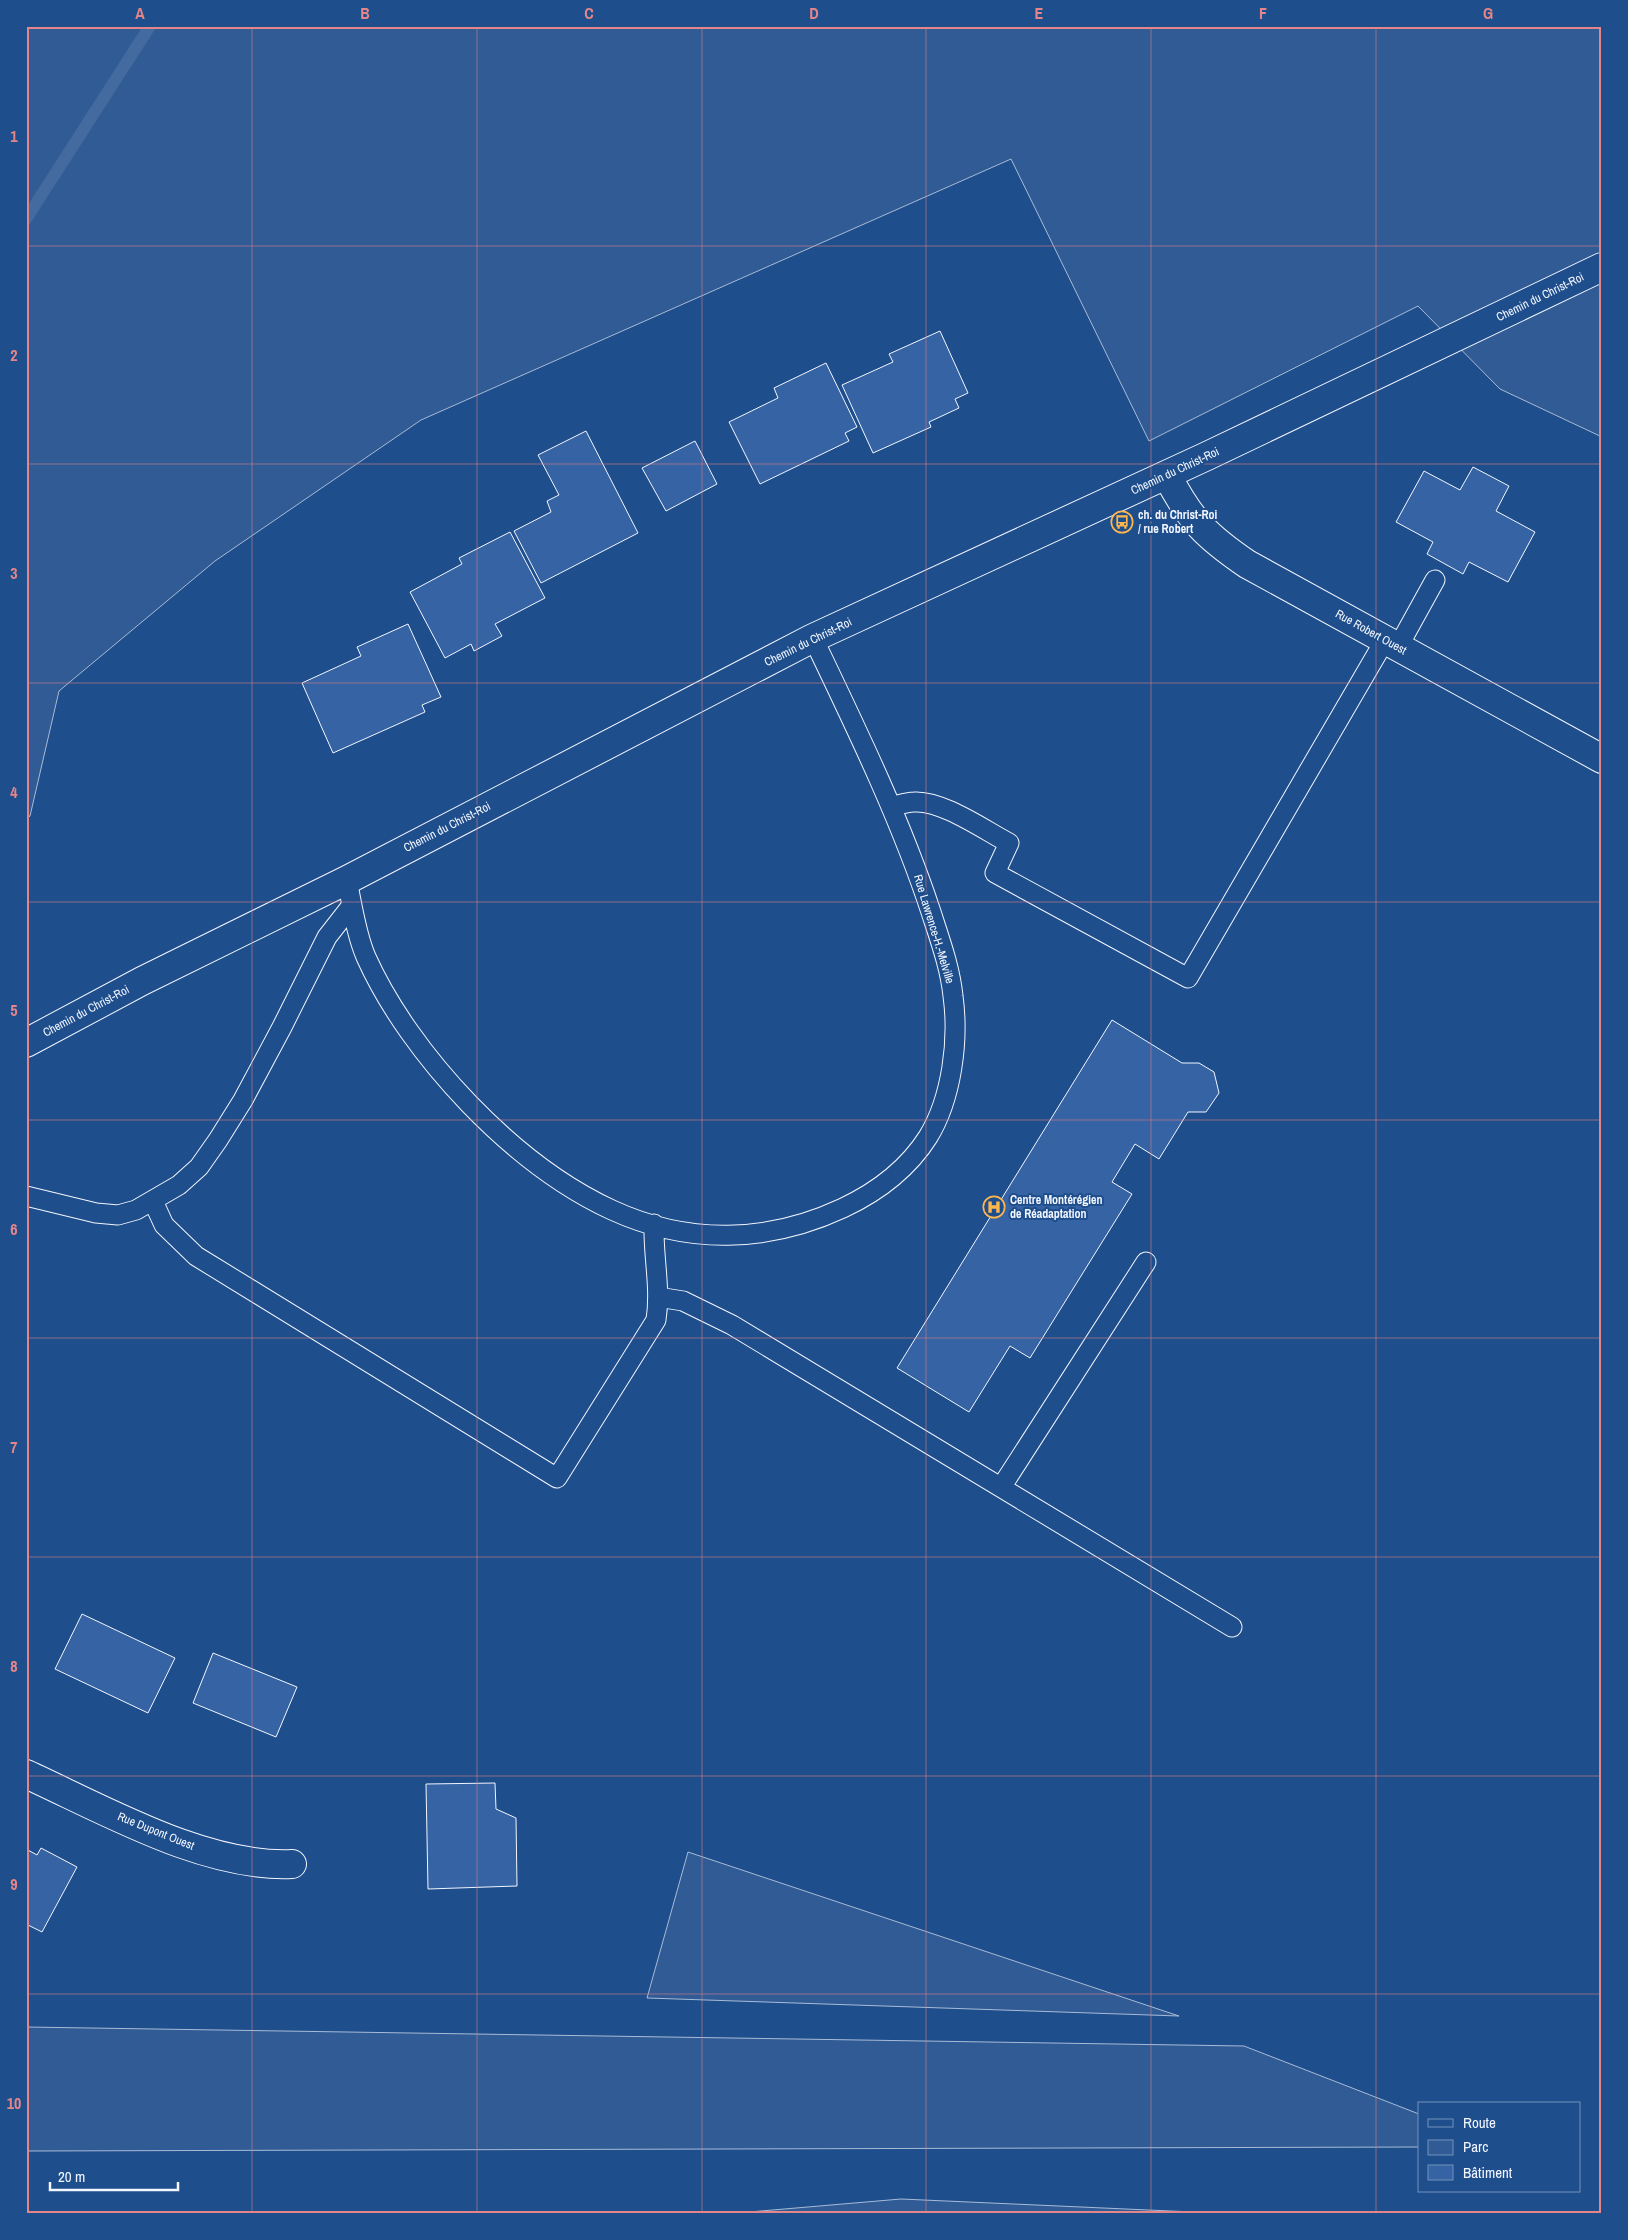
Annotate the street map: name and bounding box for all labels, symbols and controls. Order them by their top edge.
text: A [135,2,145,24]
text: B [360,2,370,24]
text: C [584,2,594,24]
text: D [809,2,819,24]
text: E [1035,2,1044,24]
text: F [1259,2,1267,24]
text: G [1483,2,1493,24]
text: 1 [10,125,18,147]
street label: Chemin du Christ-Roi [1493,269,1587,325]
text: 2 [10,344,18,366]
street label: Chemin du Christ-Roi [1128,444,1222,498]
place label: ch. du Christ-Roi / rue Robert [1138,507,1218,537]
bus stop icon: ch. du Christ-Roi / rue Robert [1110,510,1134,534]
text: 3 [10,562,18,584]
street label: Rue Robert Ouest [1332,606,1410,658]
street label: Chemin du Christ-Roi [761,614,855,670]
text: 4 [10,781,18,803]
street label: Chemin du Christ-Roi [401,798,493,856]
street label: Rue Lawrence-H.-Melville [910,873,958,985]
street label: Chemin du Christ-Roi [40,981,132,1041]
text: 5 [10,999,18,1021]
place label: Centre Montérégien de Réadaptation [1010,1192,1102,1222]
hospital icon: Centre Montérégien de Réadaptation [982,1195,1006,1219]
text: 6 [10,1218,18,1240]
text: 7 [10,1436,18,1458]
text: 8 [10,1655,18,1677]
street label: Rue Dupont Ouest [115,1808,197,1854]
text: 9 [10,1873,18,1895]
text: 10 [7,2092,21,2114]
legend [1418,2102,1580,2192]
text: Route [1463,2112,1496,2133]
text: Parc [1463,2136,1488,2157]
scale bar [50,2160,178,2192]
text: Bâtiment [1463,2162,1513,2183]
text: 20 m [58,2166,85,2187]

